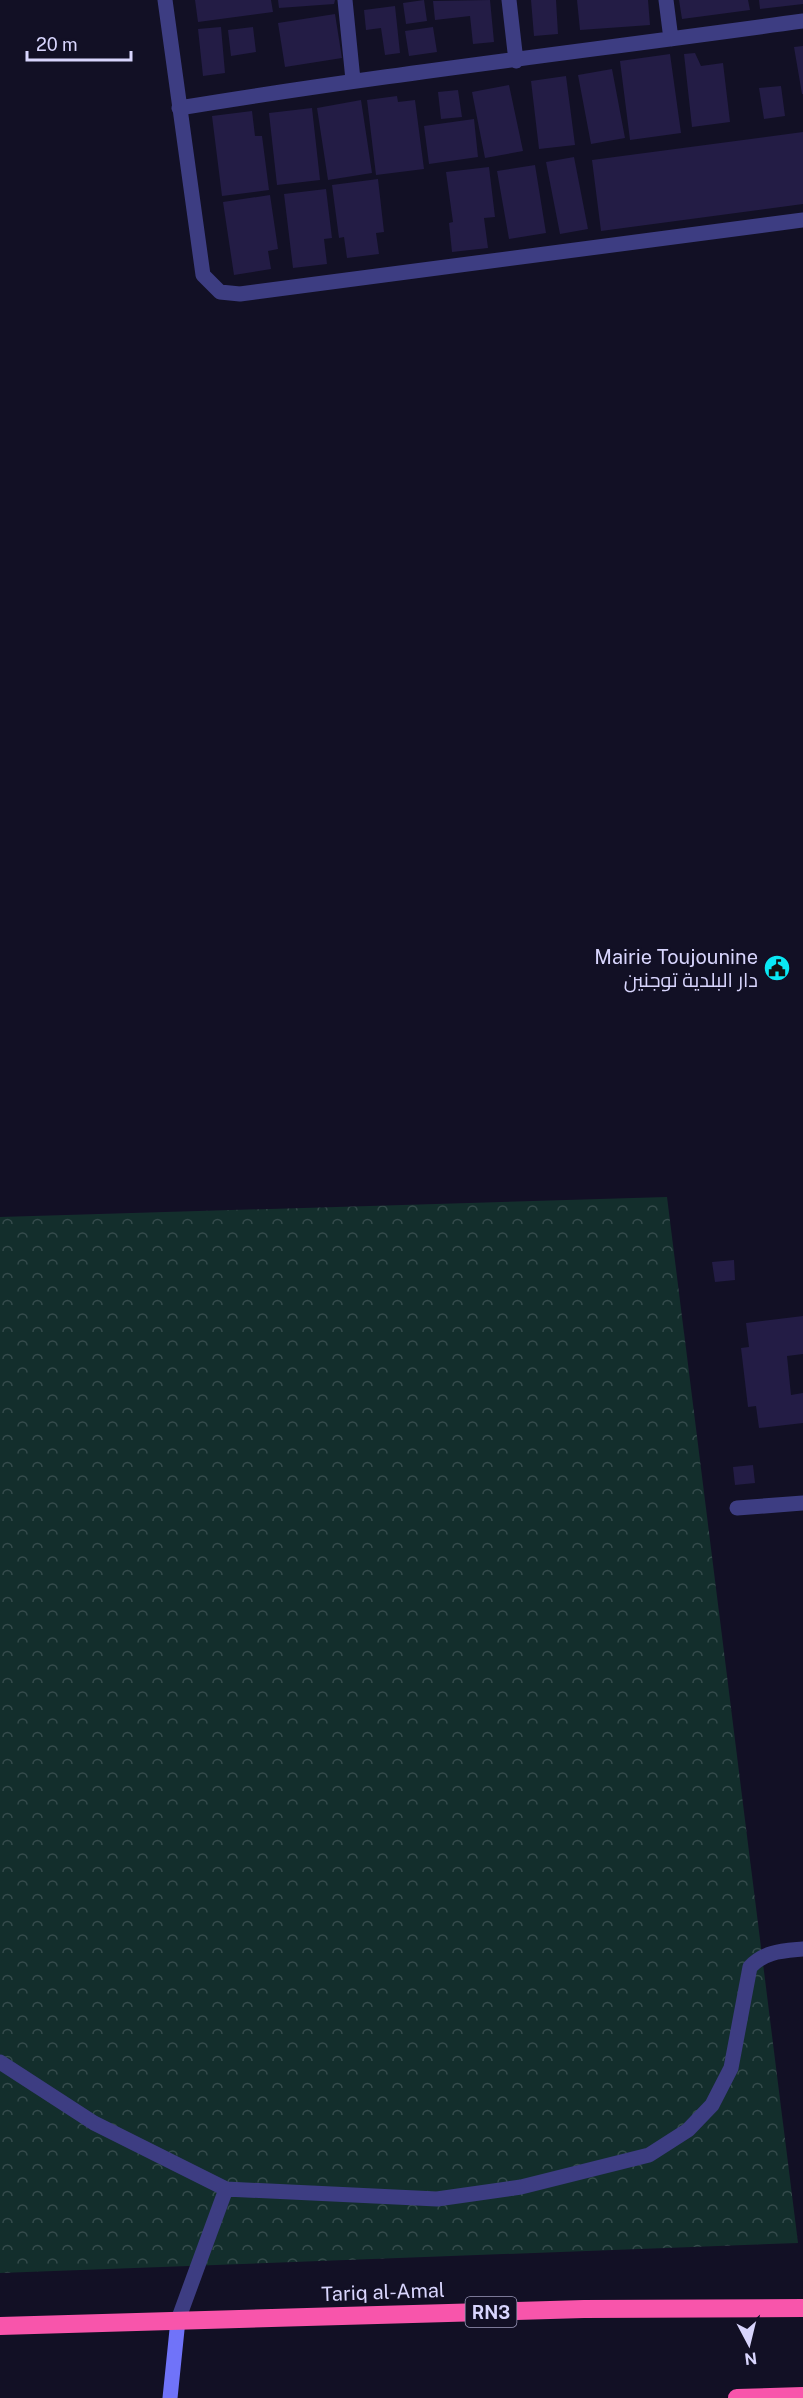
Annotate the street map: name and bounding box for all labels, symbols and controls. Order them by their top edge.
scale bar [27,24,130,62]
text: 20 m [36,34,78,55]
place label: Mairie Toujounine دار البلدية توجنين [594,945,758,993]
public building icon: Mairie Toujounine دار البلدية توجنين [762,953,792,983]
street label: Tariq al-Amal [321,2278,445,2306]
road number: RN3 [466,2297,516,2327]
north arrow [719,2314,779,2374]
text: N [743,2348,758,2369]

